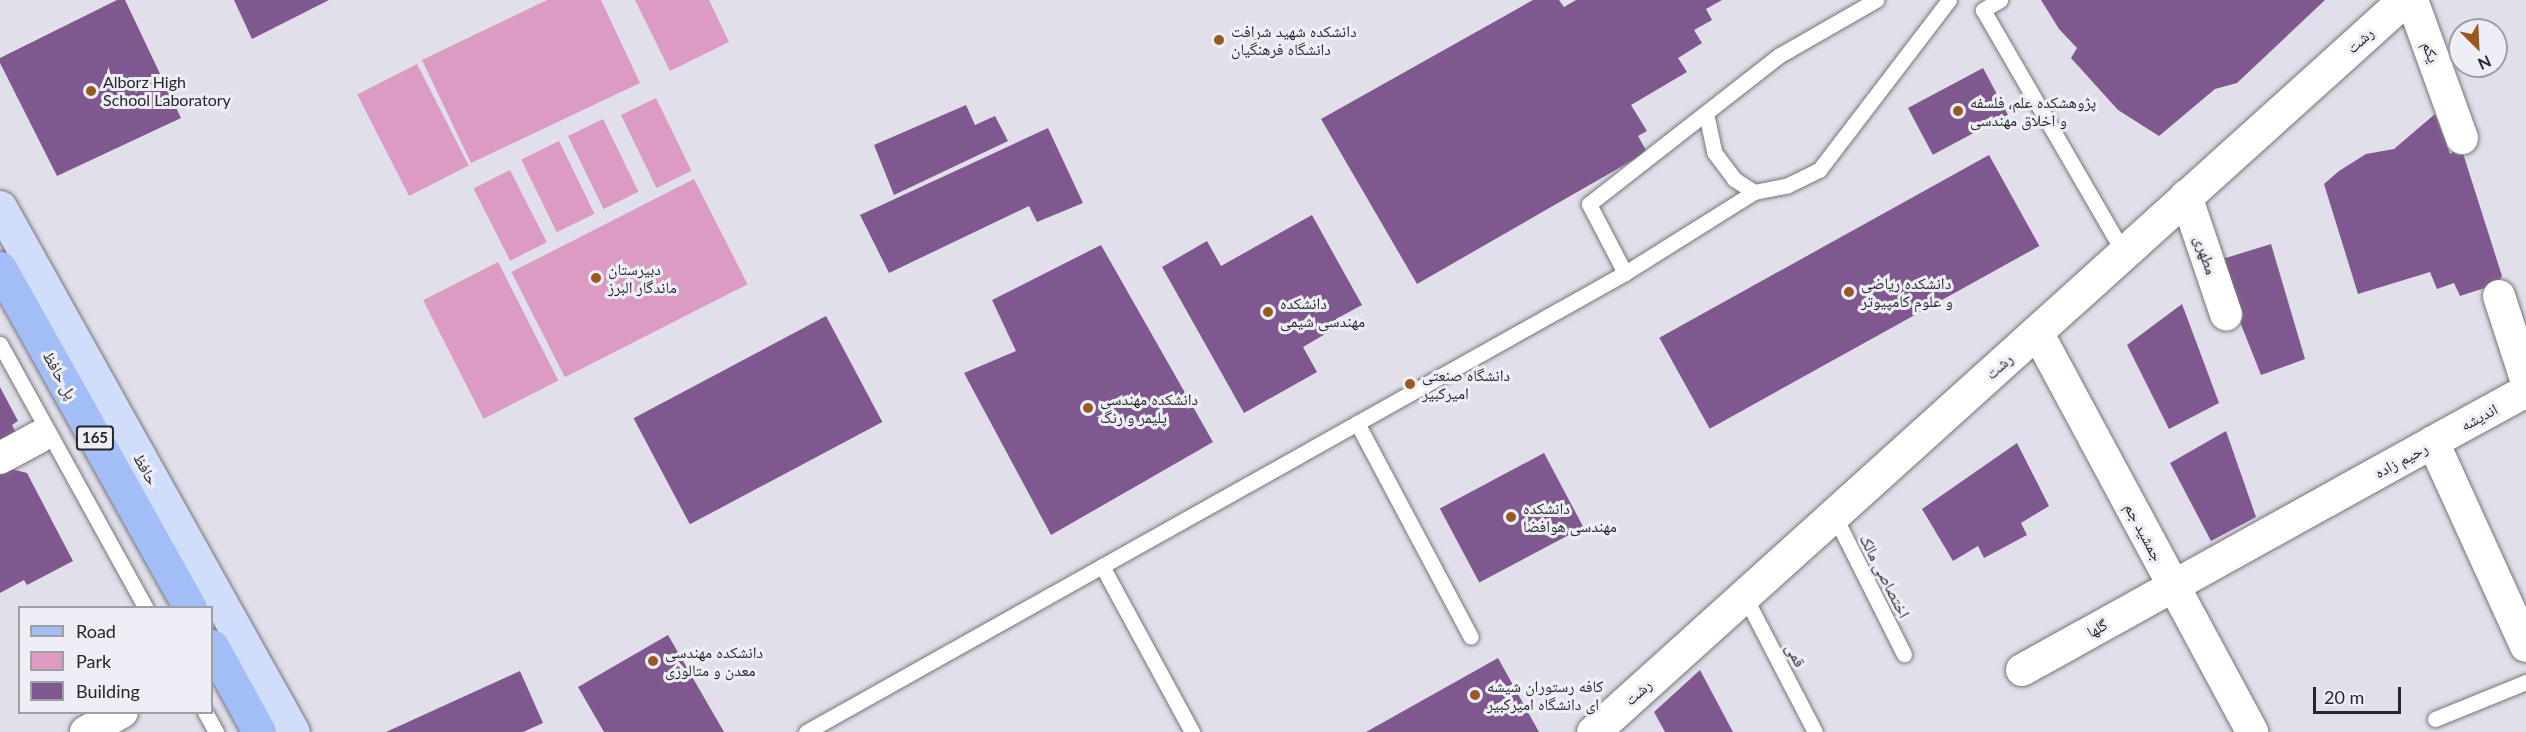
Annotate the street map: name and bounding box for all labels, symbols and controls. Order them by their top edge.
north arrow [2448,18,2508,78]
place label: دانشکده شهید شرافت دانشگاه فرهنگیان [1231,21,1357,59]
street label: رشت [2343,23,2377,57]
marker: دانشکده شهید شرافت دانشگاه فرهنگیان [1212,33,1226,47]
street label: یکم [2418,39,2444,65]
text: N [2475,52,2494,74]
place label: Alborz High School Laboratory [103,72,231,110]
marker: Alborz High School Laboratory [84,84,98,98]
place label: پژوهشکده علم، فلسفه و اخلاق مهندسی [1970,92,2096,130]
marker: پژوهشکده علم، فلسفه و اخلاق مهندسی [1951,104,1965,118]
street label: مطهری [2191,233,2221,277]
place label: دبیرستان ماندگار البرز [608,259,677,297]
marker: دبیرستان ماندگار البرز [589,271,603,285]
place label: دانشکده ریاضی و علوم کامپیوتر [1861,273,1953,311]
marker: دانشکده ریاضی و علوم کامپیوتر [1842,285,1856,299]
place label: دانشکده مهندسی شیمی [1280,293,1365,331]
marker: دانشکده مهندسی شیمی [1261,305,1275,319]
street label: پل حافظ [39,347,81,403]
street label: رشت [1982,349,2016,383]
place label: دانشگاه صنعتی امیرکبیر [1422,365,1510,403]
marker: دانشگاه صنعتی امیرکبیر [1403,377,1417,391]
place label: دانشکده مهندسی پلیمر و رنگ [1100,389,1198,427]
street label: اندیشه [2457,399,2501,435]
marker: دانشکده مهندسی پلیمر و رنگ [1081,401,1095,415]
road number: 165 [76,426,115,450]
street label: رحیم زاده [2371,438,2431,482]
street label: حافظ [130,450,162,488]
place label: دانشکده مهندسی هوافضا [1523,498,1617,536]
street label: جمشید جم [2121,499,2167,565]
marker: دانشکده مهندسی هوافضا [1504,510,1518,524]
street label: اختصاصی مالک [1856,531,1914,621]
legend [18,606,213,714]
street label: گلها [2083,615,2111,641]
text: Road [76,620,116,642]
street label: قمی [1782,640,1810,670]
place label: دانشکده مهندسی معدن و متالوژی [665,642,763,680]
text: Park [76,650,111,672]
marker: دانشکده مهندسی معدن و متالوژی [646,654,660,668]
street label: رشت [1621,675,1655,709]
scale bar [2316,675,2404,713]
place label: کافه رستوران شیشه ای دانشگاه امیرکبیر [1487,676,1603,714]
text: Building [76,680,140,702]
text: 20 m [2324,686,2364,708]
marker: کافه رستوران شیشه ای دانشگاه امیرکبیر [1468,688,1482,702]

